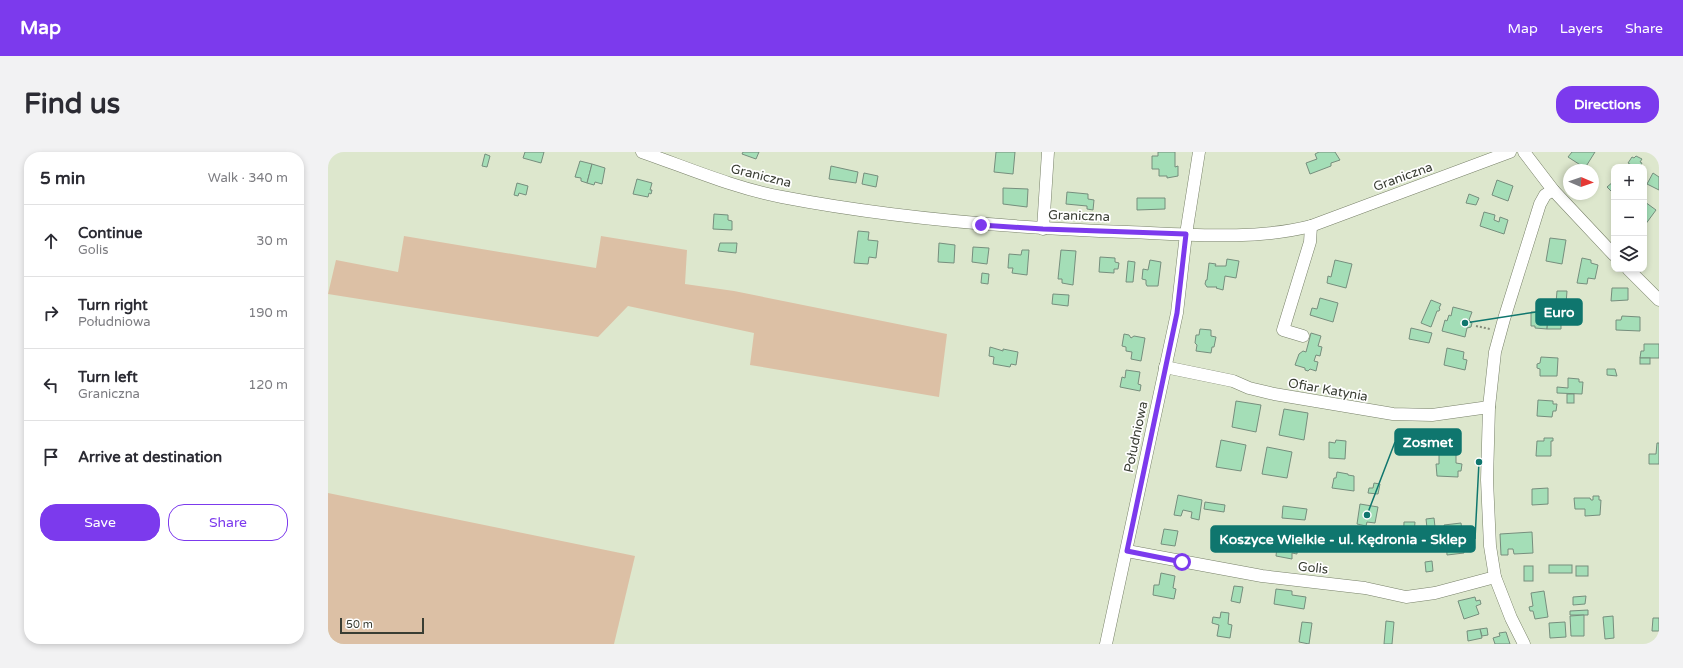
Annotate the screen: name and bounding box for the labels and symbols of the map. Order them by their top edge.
street label: Graniczna [1371,159,1435,195]
street label: Graniczna [729,161,793,191]
north arrow [1563,164,1599,200]
street label: Graniczna [1048,207,1110,225]
route end [972,216,990,234]
callout: Euro [1536,299,1582,325]
text: Euro [1544,304,1575,321]
street label: Ofiar Katynia [1287,375,1369,405]
street label: Południowa [1121,400,1151,474]
callout: Zosmet [1395,429,1461,455]
text: Zosmet [1403,434,1454,451]
callout: Koszyce Wielkie - ul. Kędronia - Sklep [1211,526,1475,552]
text: Koszyce Wielkie - ul. Kędronia - Sklep [1219,531,1467,548]
route start [1173,553,1191,571]
street label: Golis [1297,558,1329,578]
scale bar [340,616,424,635]

